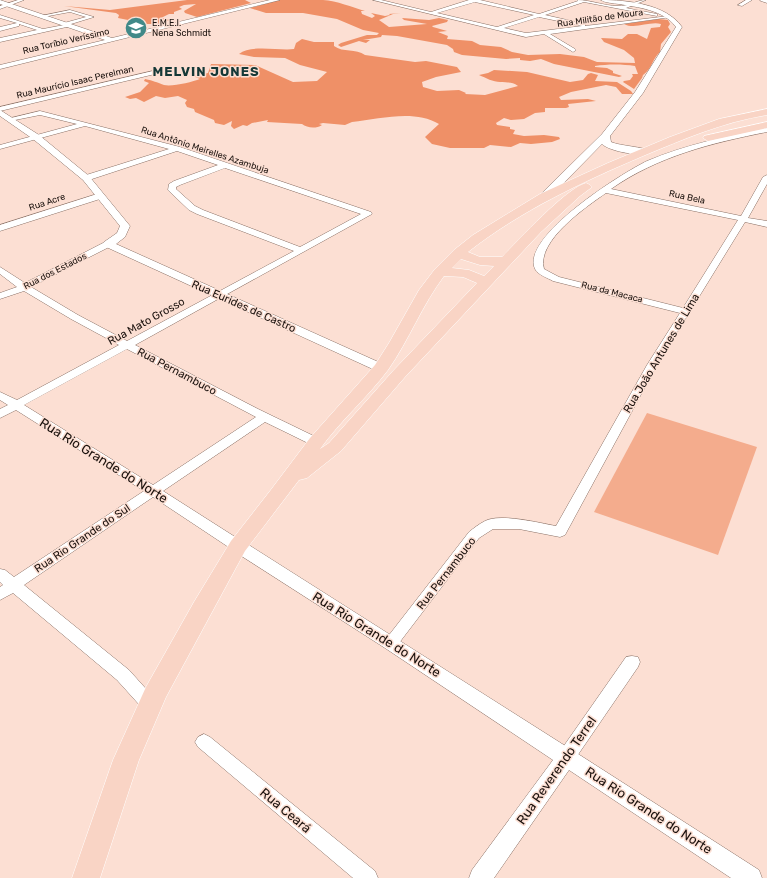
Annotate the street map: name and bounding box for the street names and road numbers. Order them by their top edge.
street label: Rua Militão de Moura [556,7,644,29]
street label: Rua Toríbio Veríssimo [22,26,110,56]
street label: Rua Maurício Isaac Perelman [15,64,135,100]
street label: Rua Antônio Meirelles Azambuja [140,125,270,175]
street label: Rua Bela [668,188,706,206]
street label: Rua Acre [28,191,66,213]
street label: Rua dos Estados [22,251,89,291]
street label: Rua Eurides de Castro [190,278,298,335]
street label: Rua da Macaca [580,280,644,304]
street label: Rua João Antunes de Lima [621,291,702,415]
street label: Rua Mato Grosso [105,295,187,348]
street label: Rua Pernambuco [135,345,219,398]
street label: Rua Rio Grande do Norte [37,415,171,506]
street label: Rua Rio Grande do Sul [32,501,133,575]
street label: Rua Pernambuco [414,535,479,612]
street label: Rua Rio Grande do Norte [310,589,444,680]
street label: Rua Reverendo Terrel [513,713,599,827]
street label: Rua Rio Grande do Norte [583,764,715,857]
street label: Rua Ceará [257,785,314,836]

